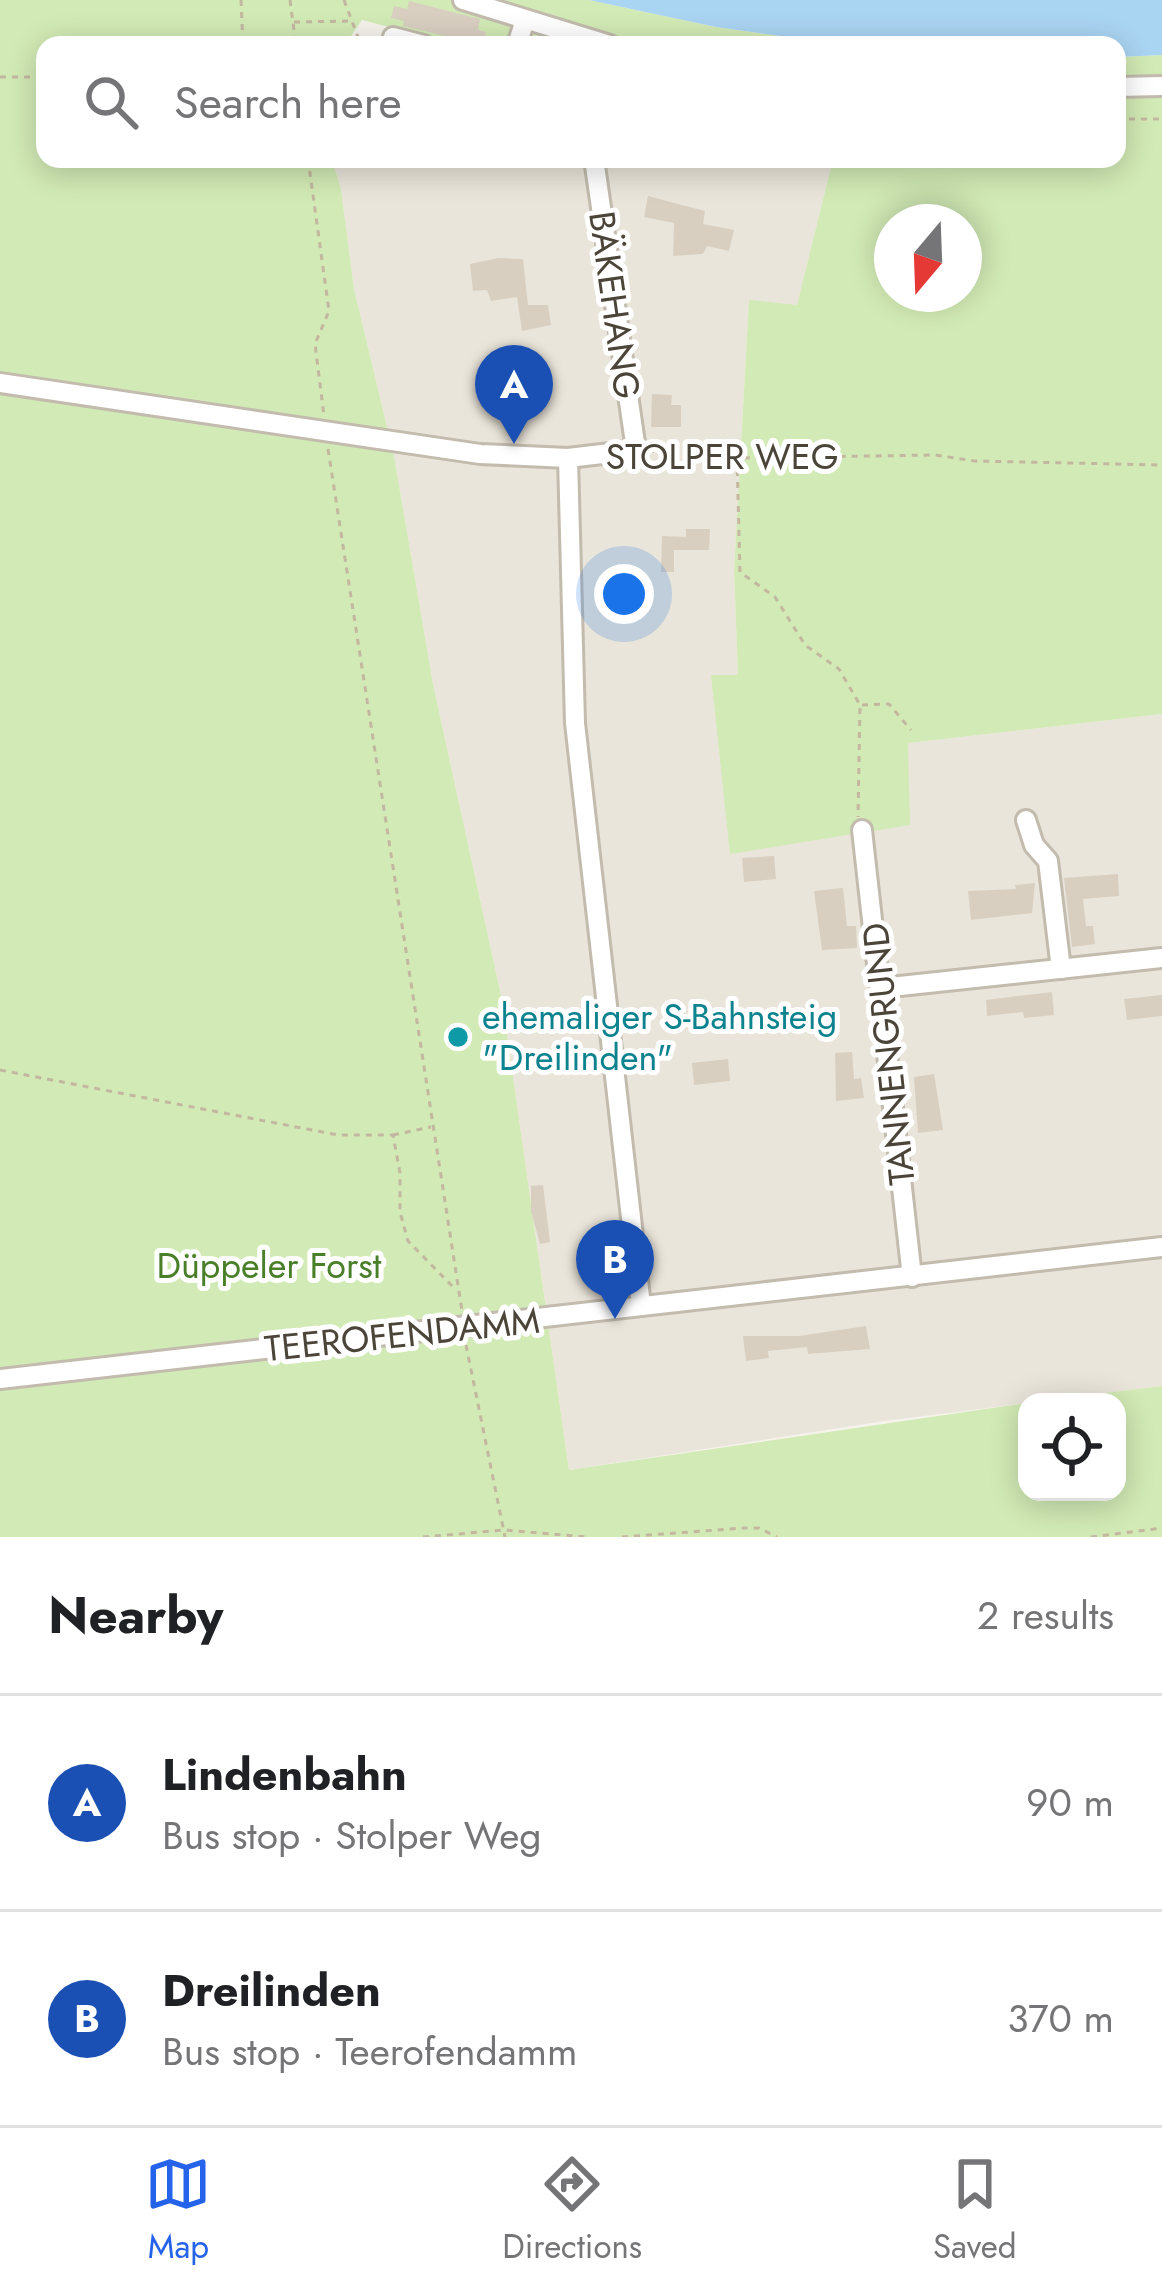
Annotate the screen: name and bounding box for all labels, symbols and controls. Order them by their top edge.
search box [36,36,1126,168]
icon: search [78,69,144,135]
text: Search here [174,70,402,135]
north arrow [874,204,982,312]
street label: BÄKEHANG [576,208,654,402]
pin: A [475,345,553,444]
street label: STOLPER WEG [605,430,839,482]
your location [594,564,654,624]
street label: TANNENGRUND [848,920,928,1188]
place label: ehemaliger S-Bahnsteig "Dreilinden" [482,990,837,1083]
marker: ehemaliger S-Bahnsteig "Dreilinden" [445,1024,471,1050]
pin: B [576,1220,654,1319]
park label: Düppeler Forst [156,1239,382,1291]
street label: TEEROFENDAMM [262,1294,542,1374]
map controls [1018,1393,1126,1501]
button: locate [1018,1393,1126,1501]
text: Nearby [48,1578,223,1652]
text: 2 results [977,1587,1114,1644]
text: Lindenbahn [162,1742,407,1807]
text: A [73,1774,101,1831]
text: 90 m [1026,1774,1114,1831]
text: Bus stop · Stolper Weg [162,1807,542,1864]
text: Dreilinden [162,1958,381,2023]
text: B [74,1990,100,2047]
text: 370 m [1007,1990,1114,2047]
text: Bus stop · Teerofendamm [162,2023,577,2080]
tab: Map [145,2151,211,2270]
tab: Directions [502,2151,642,2270]
tab: Saved [933,2151,1017,2270]

